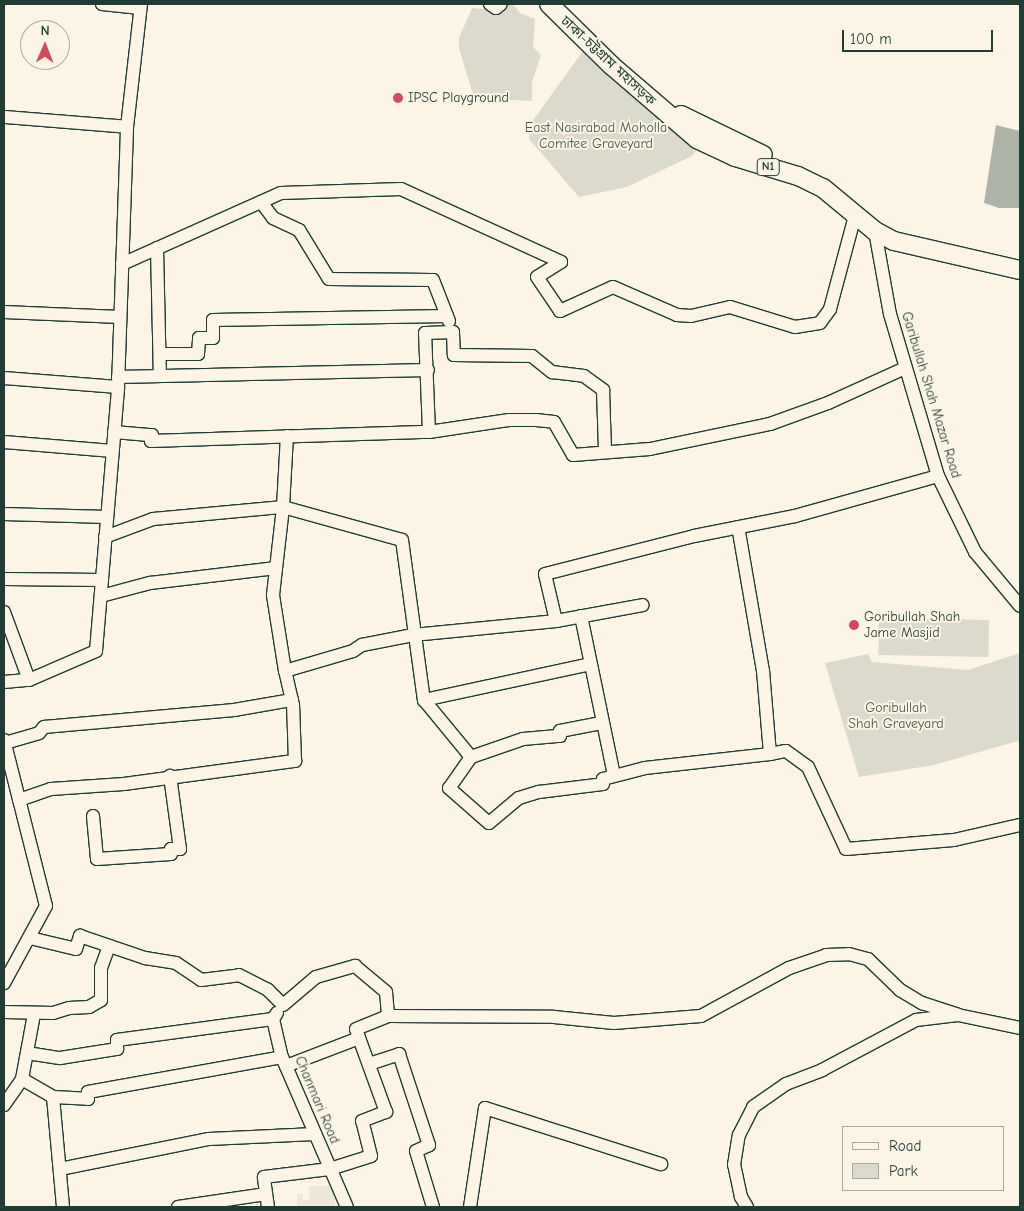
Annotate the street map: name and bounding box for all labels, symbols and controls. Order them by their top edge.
street label: ঢাকা-চট্টগ্রাম মহাসড়ক [557,13,659,109]
north arrow [20,20,70,70]
scale bar [844,20,995,52]
text: N [41,22,50,39]
text: 100 m [850,30,892,48]
place label: IPSC Playground [408,90,509,106]
marker: IPSC Playground [392,92,404,104]
park label: East Nasirabad Moholla Comitee Graveyard [525,120,667,152]
road number: N1 [756,158,780,176]
street label: Garibullah Shah Mazar Road [898,310,964,480]
place label: Goribullah Shah Jame Masjid [864,609,960,642]
marker: Goribullah Shah Jame Masjid [848,619,860,631]
park label: Goribullah Shah Graveyard [848,700,944,732]
street label: Chanmari Road [291,1054,343,1146]
legend [842,1126,1004,1191]
text: Road [889,1137,921,1155]
text: Park [889,1162,918,1180]

